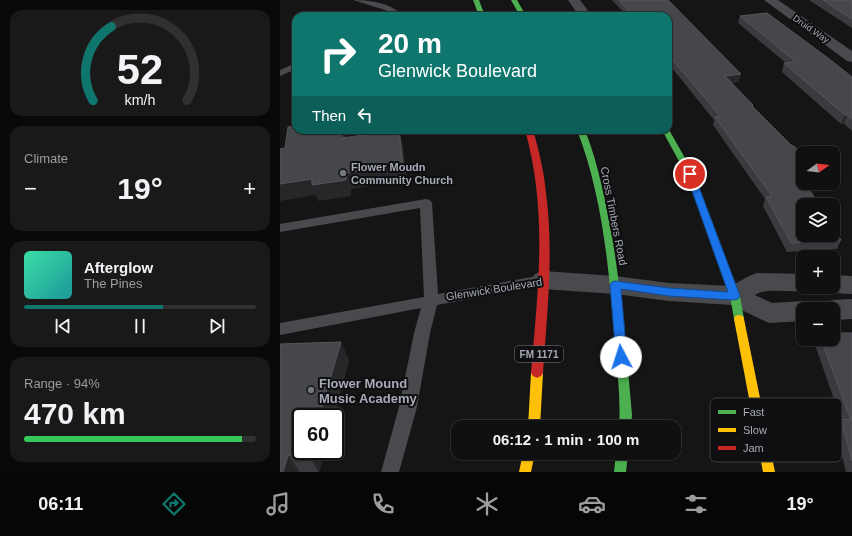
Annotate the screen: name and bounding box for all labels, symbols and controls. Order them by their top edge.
street label: Druid Way [791,13,831,45]
icon: right [312,28,364,80]
text: 20 m [378,28,442,59]
text: 52 [117,46,163,93]
text: Glenwick Boulevard [378,61,537,81]
text: km/h [125,91,156,107]
icon: left [354,104,376,126]
text: Then [312,107,346,124]
north arrow [796,146,840,190]
map controls [796,146,840,346]
text: Climate [24,151,68,166]
pin [673,157,707,191]
place label: Flower Moudn Community Church [351,161,453,186]
icon: arrive [679,163,701,185]
street label: Cross Timbers Road [599,166,629,266]
marker: Flower Moudn Community Church [338,168,348,178]
text: 19° [117,172,163,205]
text: − [24,176,37,201]
text: + [243,176,256,201]
button: layers [796,198,840,242]
button: + [796,250,840,294]
text: Afterglow [84,259,153,276]
street label: Glenwick Boulevard [445,275,543,303]
text: The Pines [84,276,143,291]
button: − [796,302,840,346]
icon: previous [52,315,74,337]
icon: pause [129,315,151,337]
icon: next [206,315,228,337]
position arrow [600,336,642,378]
road number: FM 1171 [515,346,563,362]
text: Range · 94% [24,376,100,391]
place label: Flower Mound Music Academy [319,376,418,406]
marker: Flower Mound Music Academy [306,385,316,395]
text: 470 km [24,397,126,430]
legend [710,398,842,462]
text: Fast [743,406,764,418]
speed limit sign: 60 [292,408,344,460]
text: Slow [743,424,767,436]
text: 06:12 · 1 min · 100 m [493,431,639,448]
text: Jam [743,442,764,454]
icon: directions [160,490,188,518]
icon: music [264,490,292,518]
icon: phone [369,490,397,518]
icon: climate [473,490,501,518]
icon: car [578,490,606,518]
icon: filters [682,490,710,518]
text: 06:11 [38,494,83,514]
text: 19° [786,494,814,514]

